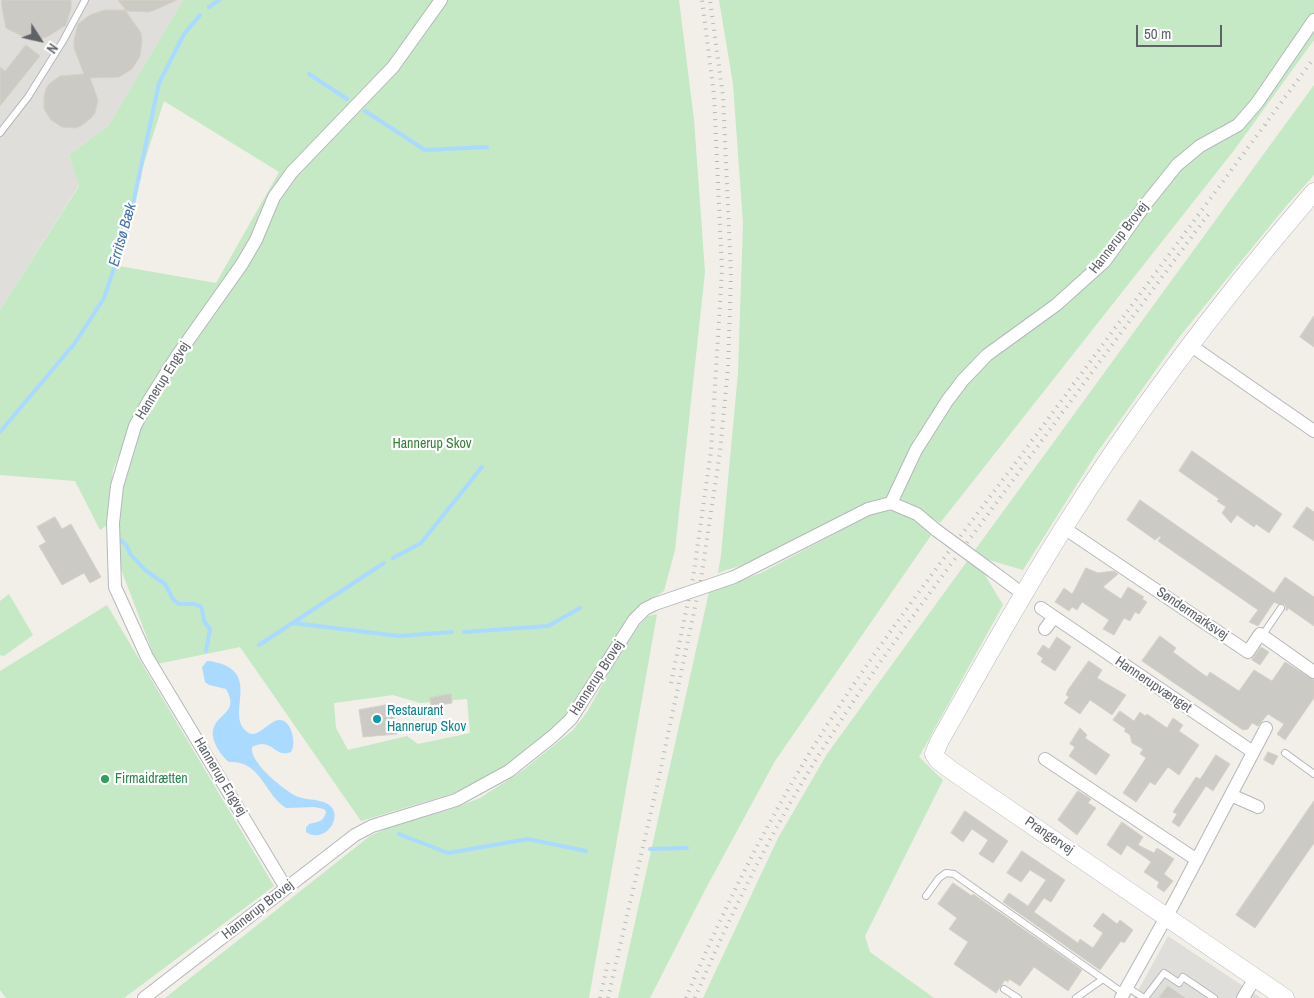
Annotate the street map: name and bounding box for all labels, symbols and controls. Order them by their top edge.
north arrow [15,15,65,65]
scale bar [1139,15,1225,47]
text: 50 m [1144,23,1171,44]
text: N [43,40,62,57]
street label: Hannerup Brovej [1086,199,1152,277]
water label: Erritsø Bæk [105,201,141,269]
street label: Hannerup Engvej [132,339,194,423]
park label: Hannerup Skov [392,436,472,452]
street label: Søndermarksvej [1153,584,1231,644]
street label: Hannerup Brovej [566,637,628,719]
street label: Hannerupvænget [1112,653,1194,717]
place label: Restaurant Hannerup Skov [387,703,466,736]
marker: Restaurant Hannerup Skov [371,713,383,725]
street label: Hannerup Engvej [190,735,250,819]
place label: Firmaidrætten [115,771,188,787]
marker: Firmaidrætten [99,773,111,785]
street label: Prangervej [1021,814,1077,858]
street label: Hannerup Brovej [219,877,297,943]

